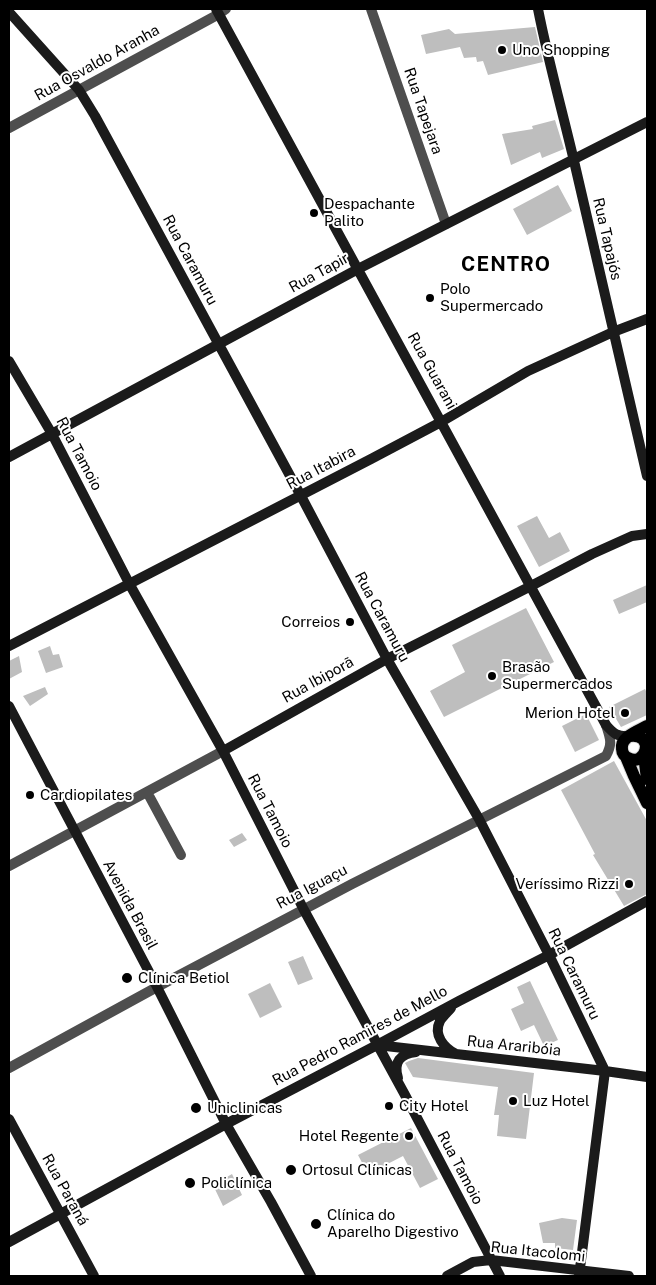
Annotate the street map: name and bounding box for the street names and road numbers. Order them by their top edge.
street label: Rua Osvaldo Aranha [31,21,163,105]
street label: Rua Tapejara [400,65,446,157]
street label: Rua Tapajós [589,196,625,282]
street label: Rua Caramuru [159,212,221,308]
street label: Rua Tapir [286,249,352,297]
street label: Rua Guarani [404,329,460,413]
street label: Rua Tamoio [52,414,106,494]
street label: Rua Itabira [283,442,359,494]
street label: Rua Caramuru [351,569,413,665]
street label: Rua Ibiporã [279,653,357,707]
street label: Rua Tamoio [244,771,296,851]
street label: Avenida Brasil [99,857,161,953]
street label: Rua Iguaçu [273,861,351,913]
street label: Rua Caramuru [544,925,604,1023]
street label: Rua Pedro Ramires de Mello [269,982,451,1090]
street label: Rua Araribóia [466,1032,562,1060]
street label: Rua Tamoio [433,1128,487,1208]
street label: Rua Paraná [38,1151,92,1229]
street label: Rua Itacolomi [490,1238,586,1266]

